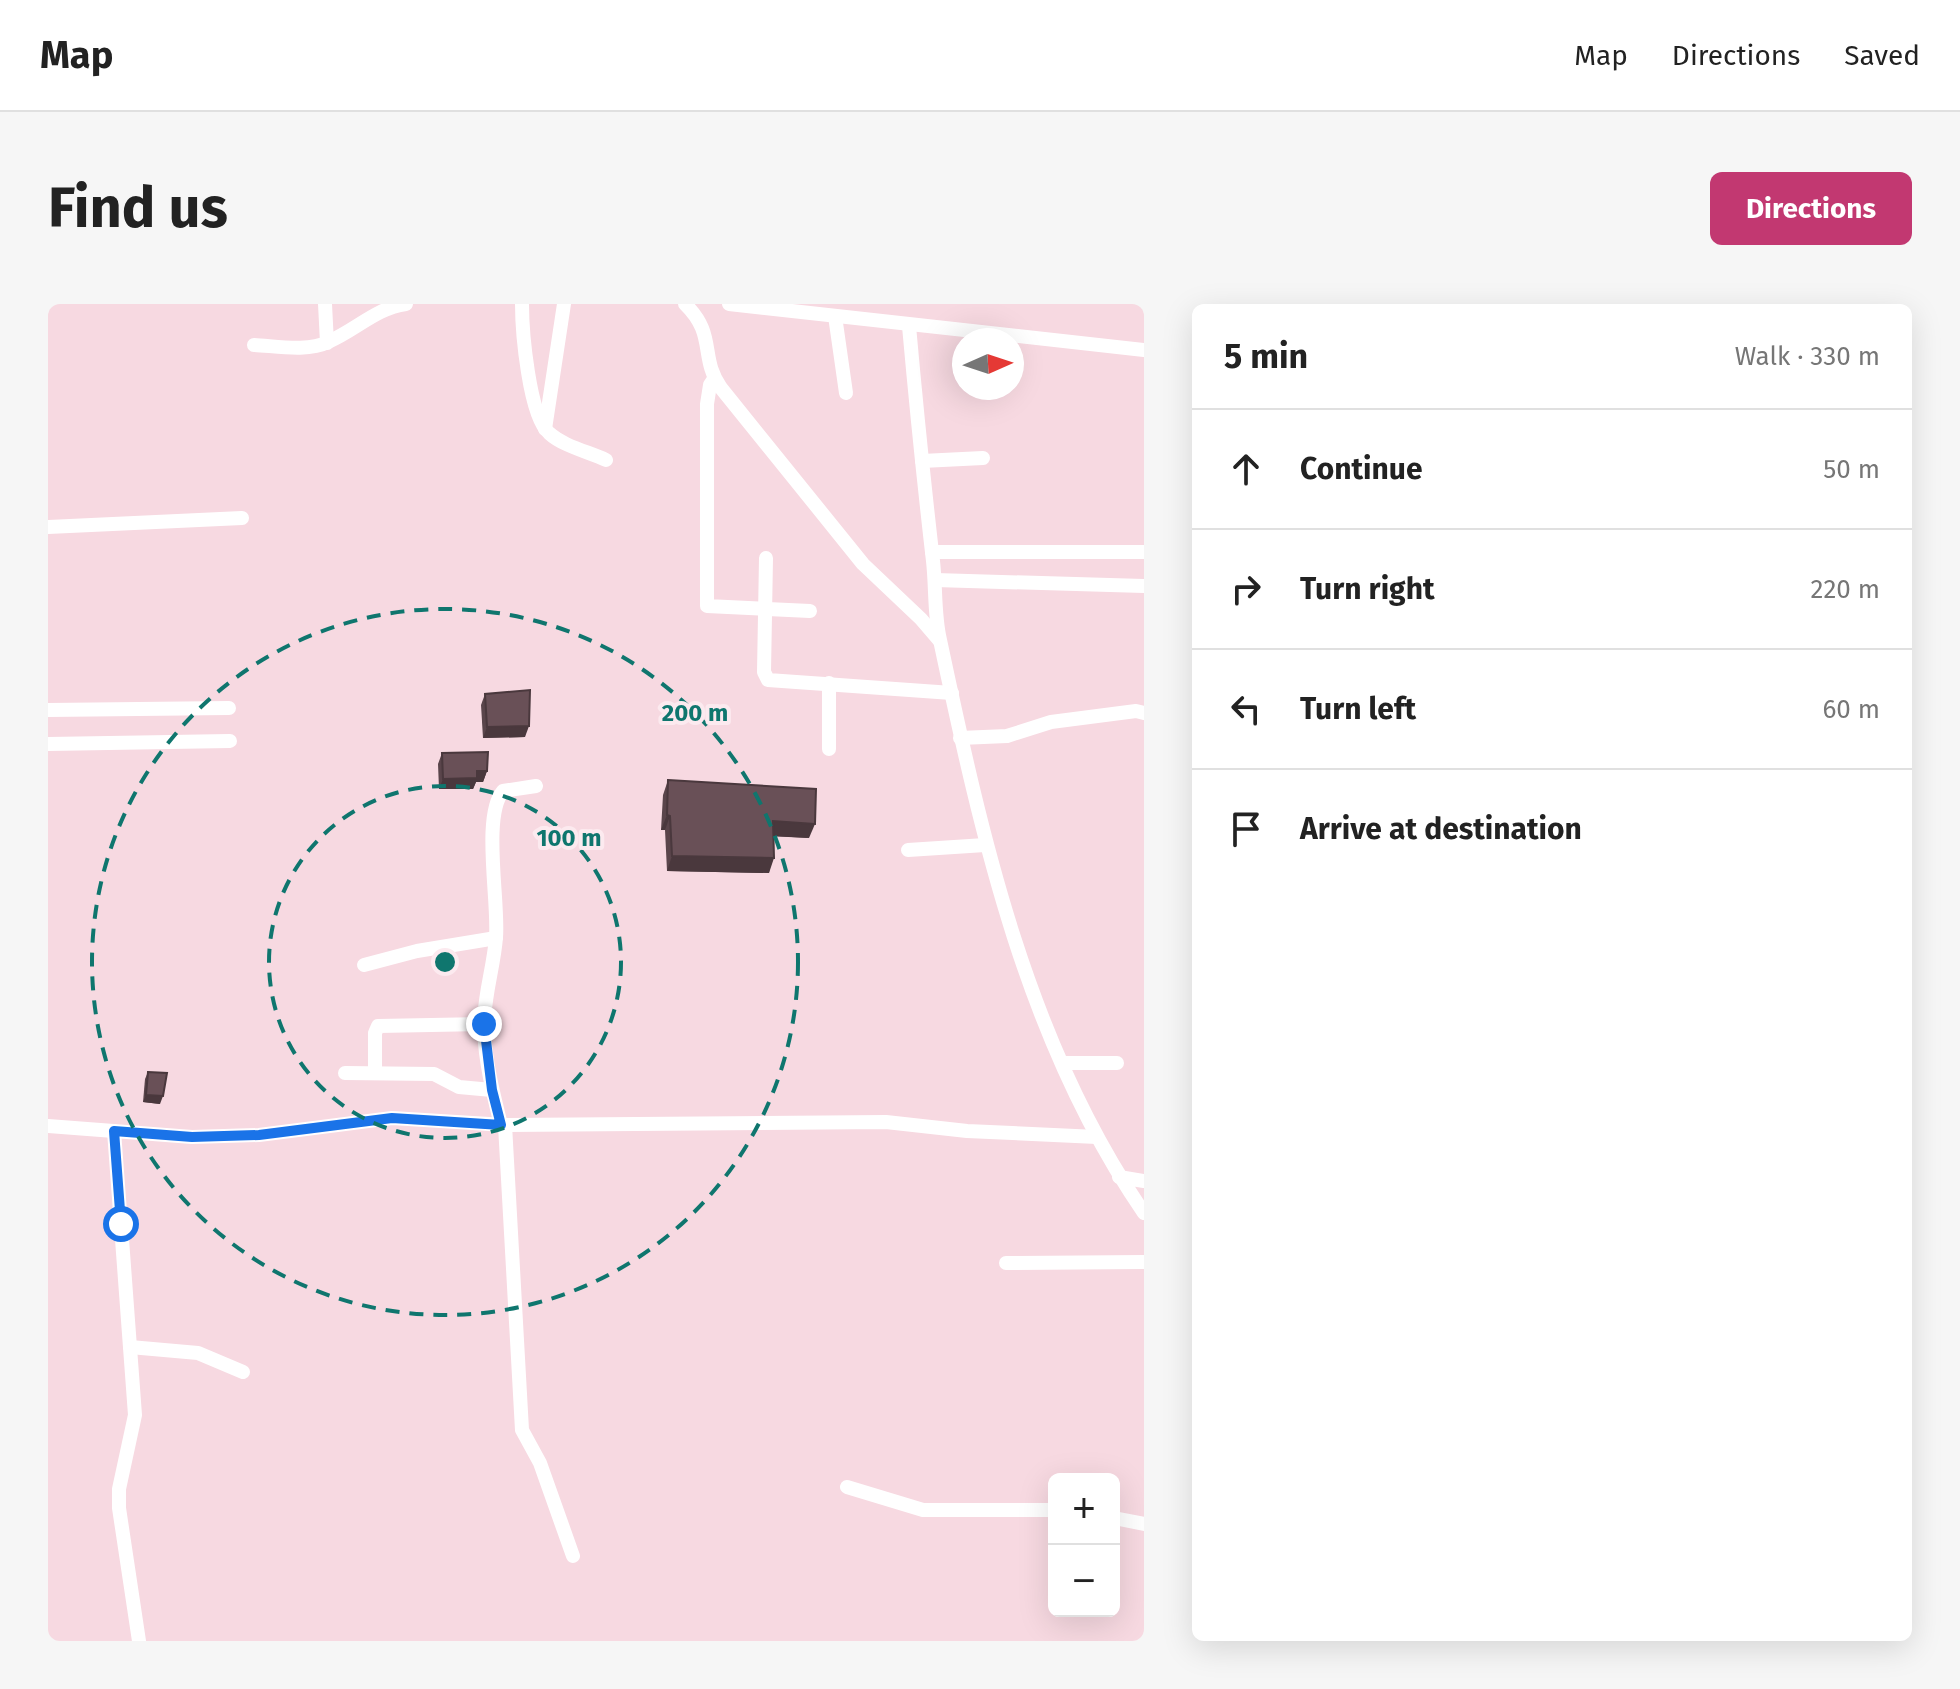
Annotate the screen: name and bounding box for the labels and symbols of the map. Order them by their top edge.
north arrow [952,328,1024,400]
text: 200 m [662,699,728,727]
text: 100 m [536,824,602,852]
centre of rings [431,948,459,976]
route end [466,1006,502,1042]
route start [103,1206,139,1242]

